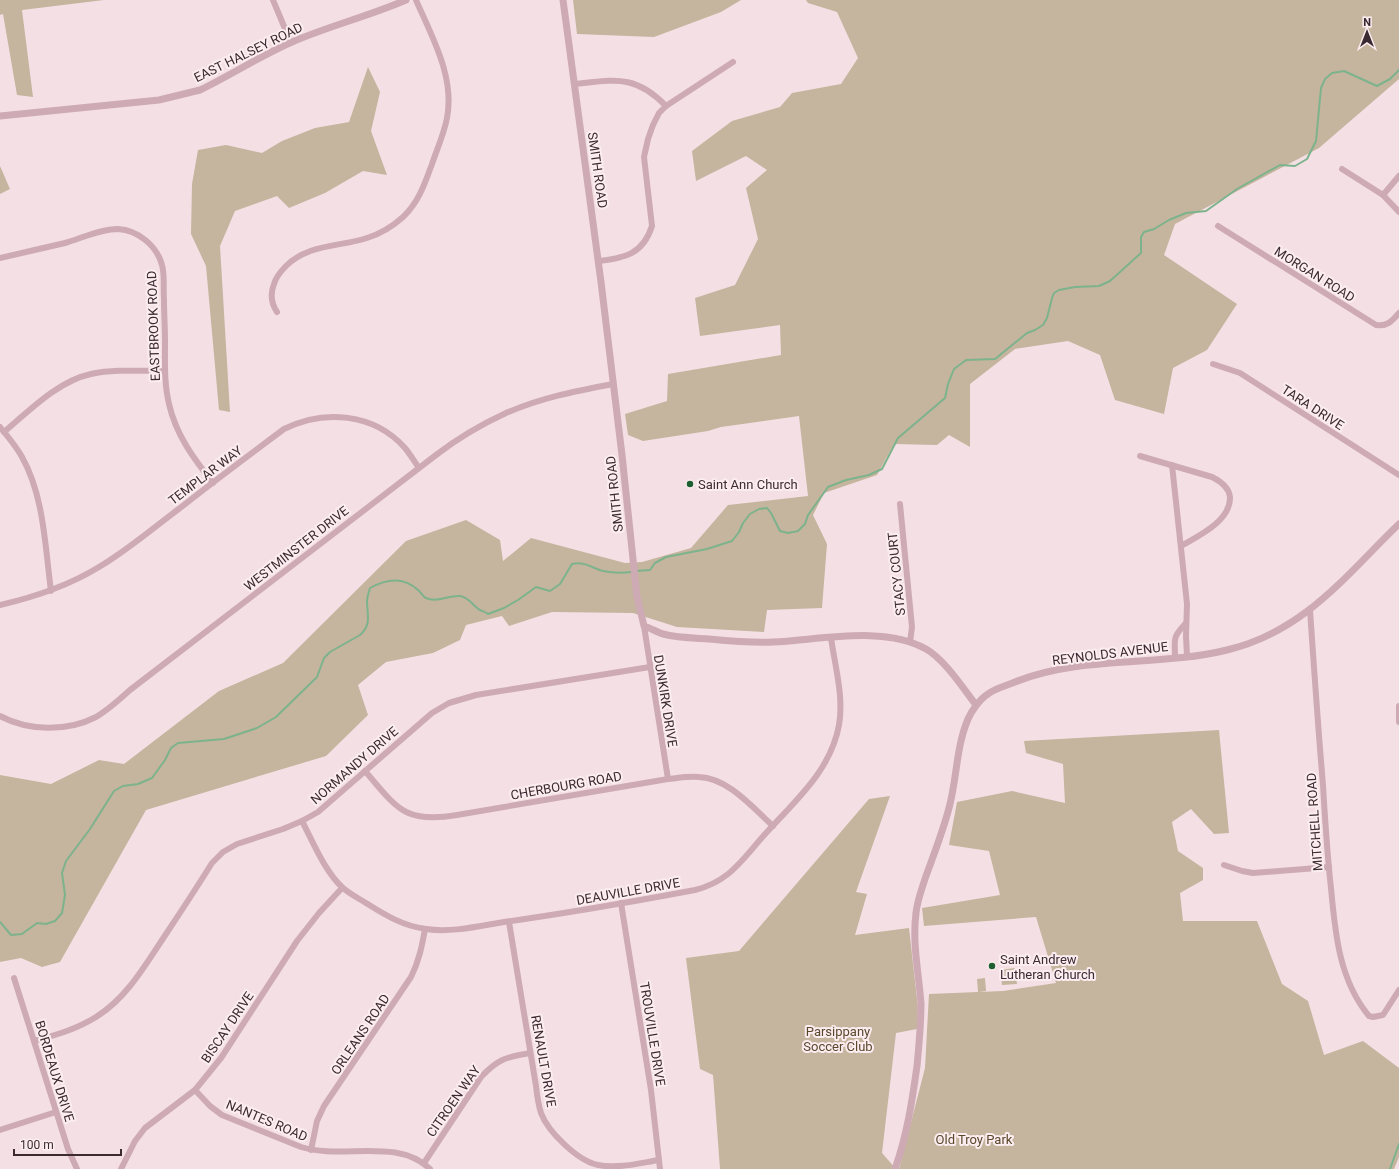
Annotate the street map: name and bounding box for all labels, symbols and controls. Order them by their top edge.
north arrow [1347,12,1387,52]
text: N [1363,16,1371,29]
street label: EAST HALSEY ROAD [191,20,305,85]
street label: SMITH ROAD [585,131,610,209]
street label: MORGAN ROAD [1272,244,1358,305]
street label: EASTBROOK ROAD [144,270,163,381]
street label: TARA DRIVE [1279,382,1347,433]
street label: TEMPLAR WAY [165,443,245,508]
street label: SMITH ROAD [603,455,626,533]
place label: Saint Ann Church [698,477,798,492]
marker: Saint Ann Church [685,479,695,489]
street label: WESTMINSTER DRIVE [241,503,352,594]
street label: STACY COURT [885,531,908,616]
street label: REYNOLDS AVENUE [1051,639,1169,668]
street label: DUNKIRK DRIVE [651,654,680,748]
street label: NORMANDY DRIVE [308,723,401,807]
street label: CHERBOURG ROAD [509,768,623,803]
street label: MITCHELL ROAD [1304,772,1325,872]
street label: DEAUVILLE DRIVE [575,875,681,908]
place label: Saint Andrew Lutheran Church [1000,952,1095,982]
marker: Saint Andrew Lutheran Church [987,961,997,971]
street label: TROUVILLE DRIVE [637,981,668,1087]
street label: BISCAY DRIVE [198,989,257,1066]
street label: ORLEANS ROAD [328,991,393,1077]
street label: RENAULT DRIVE [528,1014,559,1108]
street label: BORDEAUX DRIVE [32,1019,77,1124]
park label: Parsippany Soccer Club [803,1024,873,1054]
street label: CITROEN WAY [423,1063,484,1140]
street label: NANTES ROAD [224,1097,310,1144]
scale bar [14,1131,121,1157]
park label: Old Troy Park [936,1132,1013,1147]
text: 100 m [20,1138,54,1152]

